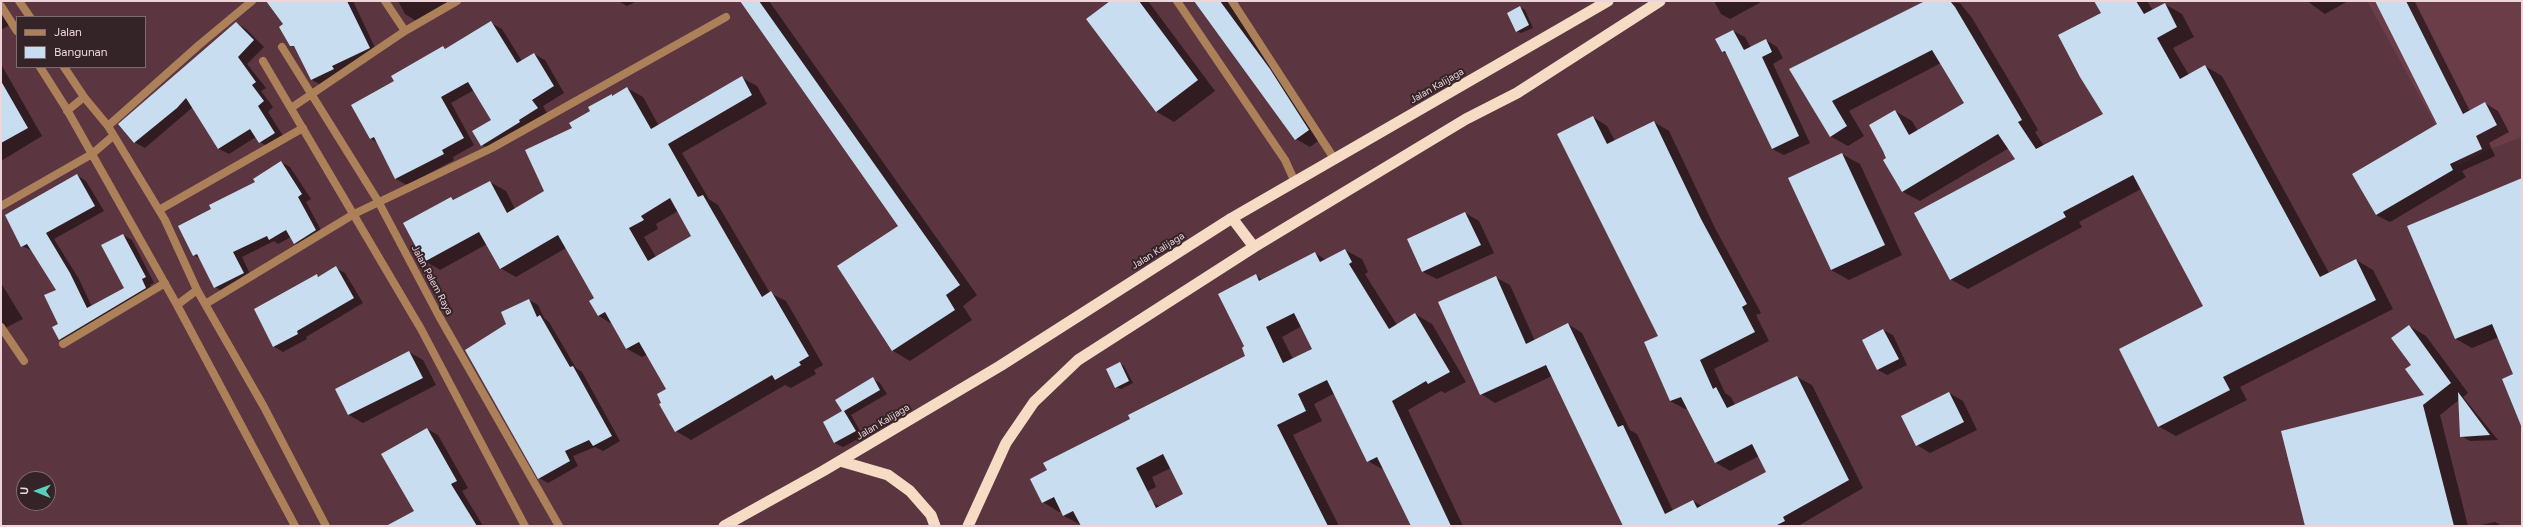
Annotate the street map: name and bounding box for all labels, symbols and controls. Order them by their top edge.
legend [16,16,146,68]
text: Jalan [54,25,82,39]
text: Bangunan [54,45,107,59]
street label: Jalan Kalijaga [1408,66,1466,106]
street label: Jalan Kalijaga [1129,230,1187,272]
street label: Jalan Palem Raya [409,243,455,317]
street label: Jalan Kalijaga [854,401,912,443]
north arrow [16,471,56,511]
text: U [18,487,31,495]

